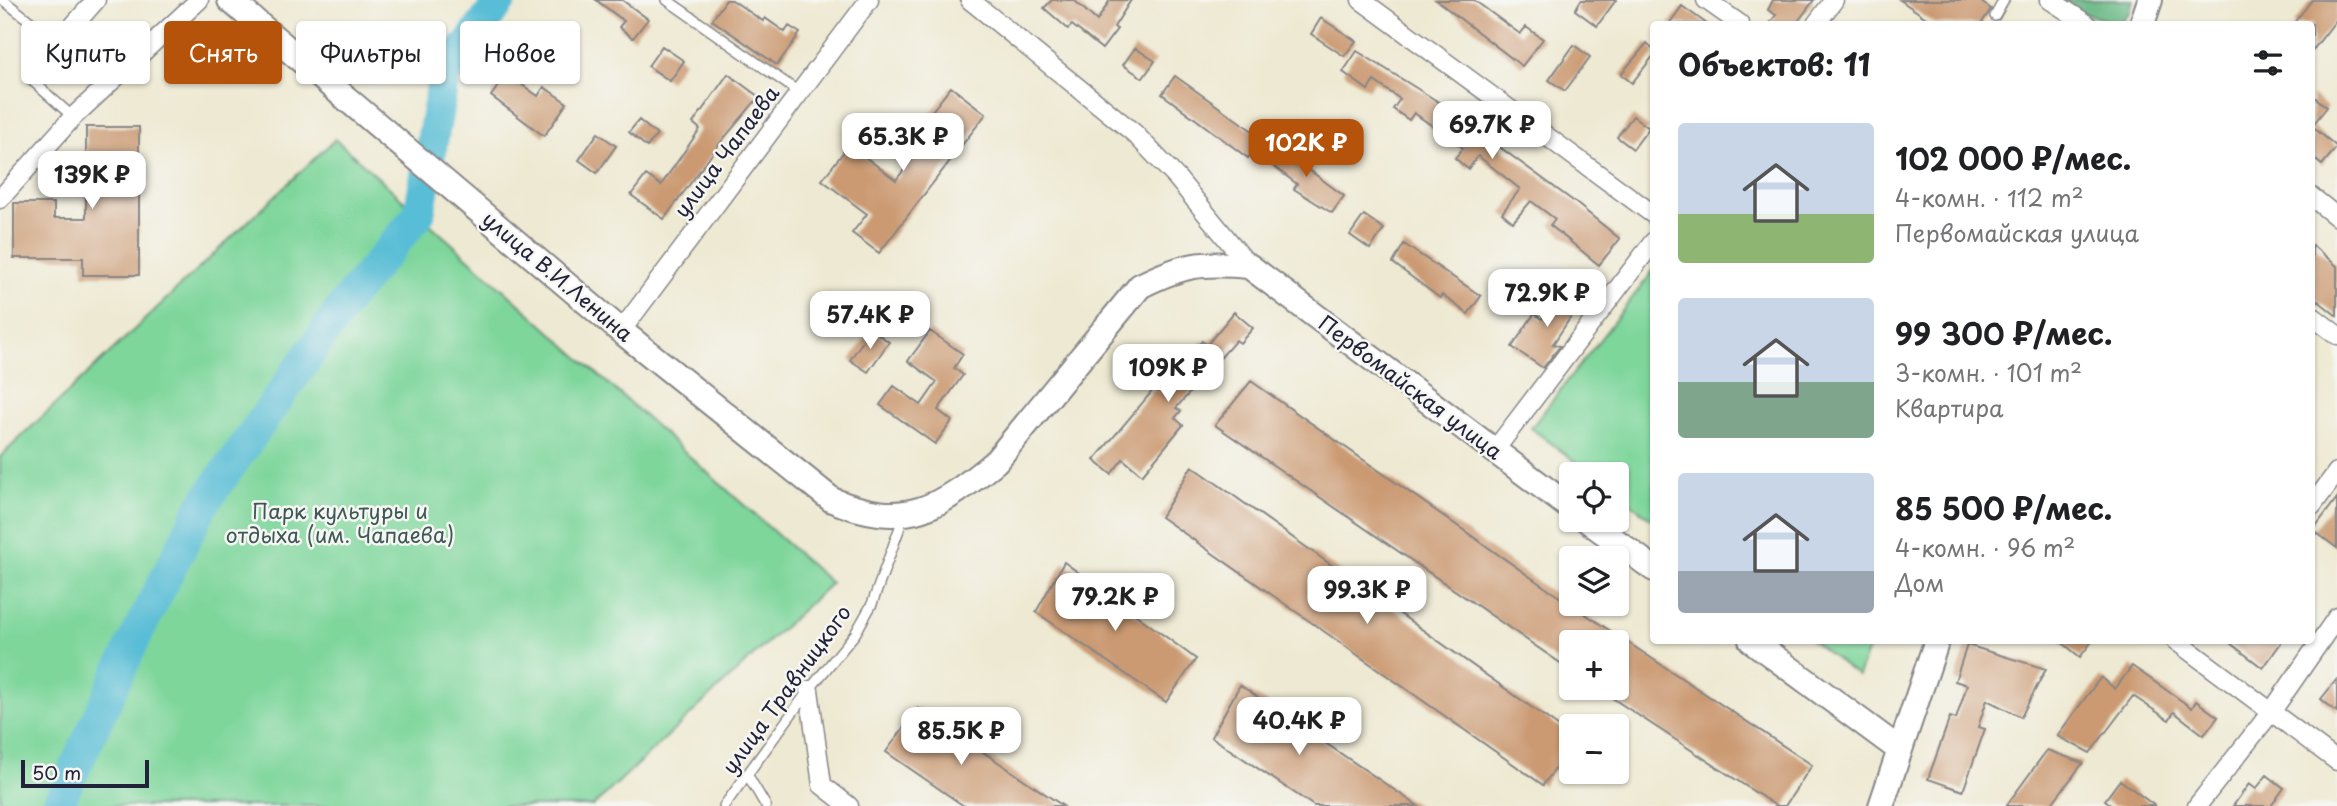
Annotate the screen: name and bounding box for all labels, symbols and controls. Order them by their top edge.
chip: Купить [21,21,150,84]
chip: Снять [164,21,282,84]
chip: Фильтры [296,21,446,84]
chip: Новое [460,21,580,84]
text: Объектов: 11 [1678,41,1871,86]
icon: filters [2249,44,2287,82]
street label: улица Чапаева [665,78,786,224]
pin: 69.7K ₽ [1427,102,1557,161]
text: 69.7K ₽ [1449,106,1535,141]
pin: 65.3K ₽ [838,114,968,173]
text: 65.3K ₽ [858,118,948,153]
pin: 102K ₽ [1249,120,1363,179]
text: 102K ₽ [1265,124,1347,159]
text: 102 000 ₽/мес. [1895,135,2131,180]
icon: home [1734,151,1818,235]
pin: 139K ₽ [35,152,149,211]
text: 139K ₽ [54,156,130,191]
text: 4-комн. · 112 m² [1895,180,2084,215]
street label: улица В.И.Ленина [476,203,641,349]
text: Первомайская улица [1895,215,2139,250]
pin: 72.9K ₽ [1482,270,1612,329]
text: 72.9K ₽ [1504,274,1590,309]
pin: 57.4K ₽ [805,292,935,351]
text: 57.4K ₽ [826,296,914,331]
street label: Первомайская улица [1313,307,1510,467]
text: 99 300 ₽/мес. [1895,310,2112,355]
icon: home [1734,326,1818,410]
pin: 109K ₽ [1111,344,1225,404]
text: 109K ₽ [1129,349,1207,384]
text: 3-комн. · 101 m² [1895,355,2082,390]
text: Квартира [1895,390,2003,425]
map controls [1559,462,1629,784]
button: locate [1559,462,1629,532]
text: 85 500 ₽/мес. [1895,485,2112,530]
park label: Парк культуры и отдыха (им. Чапаева) [226,494,454,550]
icon: home [1734,501,1818,585]
text: 4-комн. · 96 m² [1895,530,2075,565]
button: layers [1559,546,1629,616]
text: Дом [1895,565,1944,600]
pin: 99.3K ₽ [1302,566,1432,626]
text: 99.3K ₽ [1323,571,1411,606]
pin: 79.2K ₽ [1050,574,1180,633]
text: 79.2K ₽ [1071,578,1159,613]
street label: улица Травницкого [713,597,858,780]
button: + [1559,630,1629,700]
pin: 40.4K ₽ [1234,698,1364,757]
text: 40.4K ₽ [1252,702,1346,737]
pin: 85.5K ₽ [896,708,1026,767]
text: 85.5K ₽ [917,712,1005,747]
button: − [1559,714,1629,784]
scale bar [21,757,149,789]
text: 50 m [32,758,81,786]

